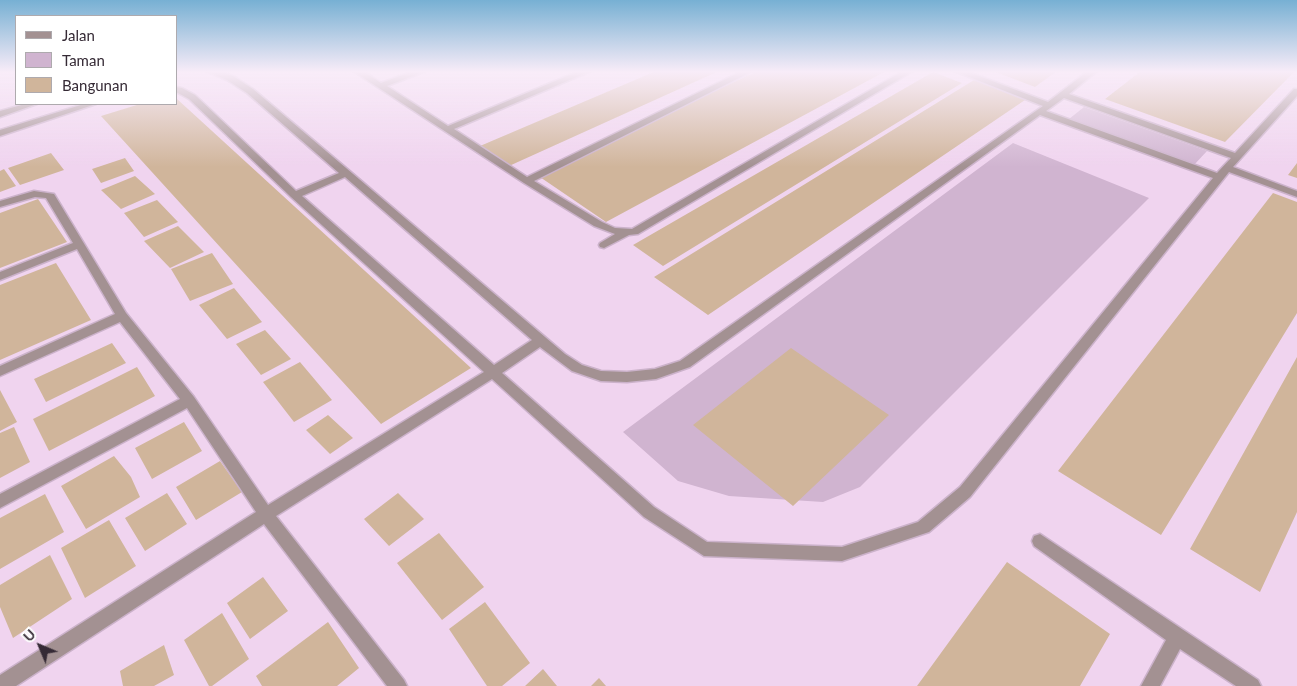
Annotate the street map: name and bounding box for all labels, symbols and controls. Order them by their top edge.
legend [15,15,178,105]
text: Jalan [62,26,95,44]
text: Taman [62,51,105,69]
text: Bangunan [62,76,128,94]
north arrow [15,621,65,671]
text: U [19,625,39,645]

